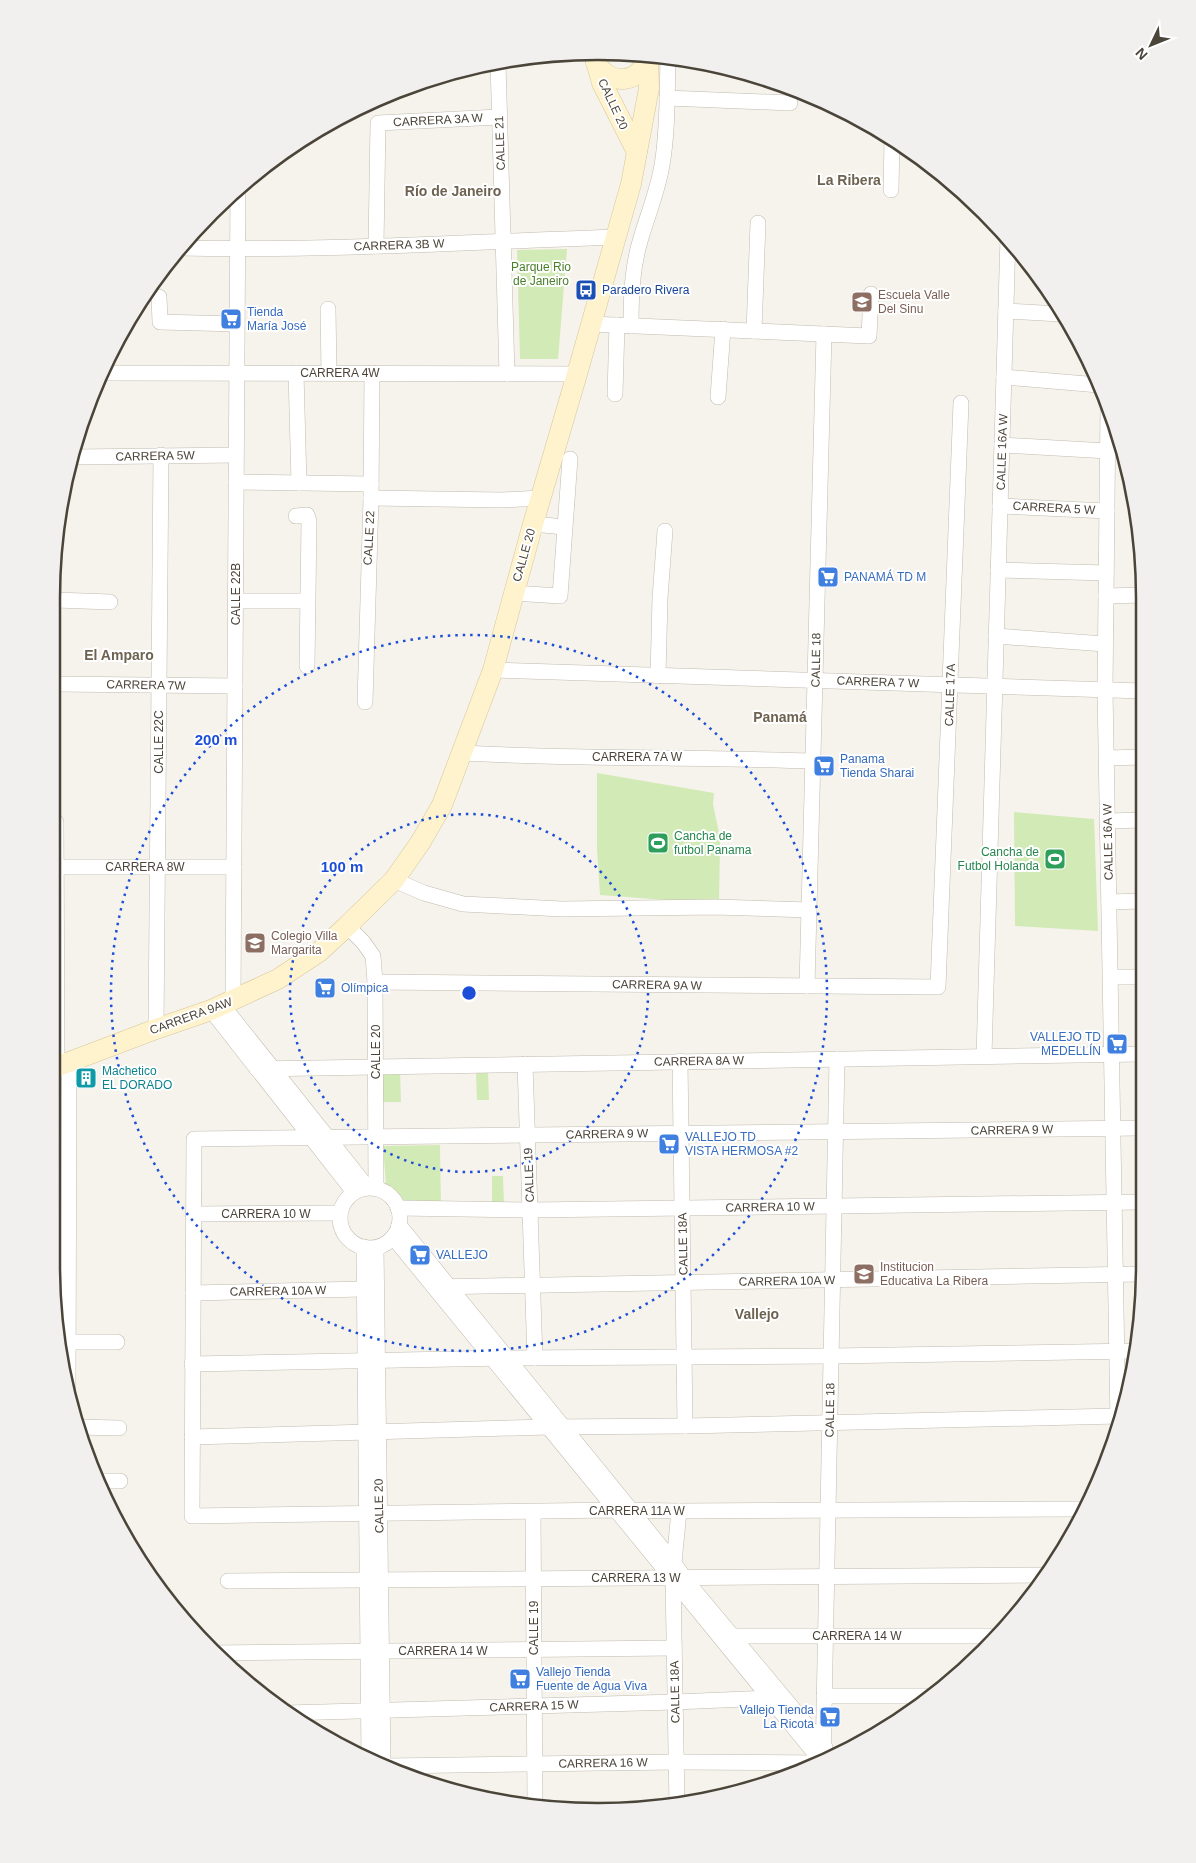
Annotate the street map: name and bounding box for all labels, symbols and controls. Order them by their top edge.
north arrow [1126,20,1176,70]
text: N [1132,45,1151,63]
street label: CALLE 20 [595,76,631,132]
street label: CARRERA 3A W [393,111,484,129]
street label: CALLE 21 [492,115,508,171]
district label: La Ribera [817,172,881,188]
district label: Río de Janeiro [405,183,501,199]
street label: CARRERA 3B W [353,236,445,254]
park label: Parque Rio de Janeiro [511,260,571,288]
bus stop icon: Paradero Rivera [574,278,598,302]
place label: Paradero Rivera [602,283,690,297]
place label: Escuela Valle Del Sinu [878,288,950,316]
school or university icon: Escuela Valle Del Sinu [850,290,874,314]
place label: Tienda María José [247,305,307,333]
supermarket icon: Tienda María José [219,307,243,331]
street label: CARRERA 4W [300,366,380,380]
street label: CALLE 16A W [994,413,1010,491]
street label: CARRERA 5W [115,448,195,464]
street label: CARRERA 5 W [1012,499,1096,517]
street label: CALLE 22 [361,510,377,566]
street label: CALLE 20 [510,526,538,583]
street label: CALLE 22B [229,563,243,625]
supermarket icon: PANAMÁ TD M [816,565,840,589]
place label: PANAMÁ TD M [844,569,926,584]
street label: CALLE 18 [809,632,823,687]
district label: El Amparo [84,647,154,663]
street label: CALLE 17A [942,663,958,727]
street label: CARRERA 7 W [836,674,920,690]
street label: CARRERA 7W [106,677,186,693]
district label: Panamá [753,709,807,725]
street label: CALLE 22C [152,710,166,774]
text: 200 m [195,731,237,748]
street label: CARRERA 7A W [592,750,683,764]
place label: Panama Tienda Sharai [840,752,914,780]
supermarket icon: Panama Tienda Sharai [812,754,836,778]
street label: CALLE 16A W [1100,803,1116,880]
place label: Cancha de futbol Panama [674,829,752,857]
sports icon: Cancha de futbol Panama [646,831,670,855]
place label: Cancha de Futbol Holanda [958,845,1039,873]
sports icon: Cancha de Futbol Holanda [1043,847,1067,871]
text: 100 m [321,858,363,875]
street label: CARRERA 8W [105,860,185,874]
place label: Colegio Villa Margarita [271,929,338,957]
school or university icon: Colegio Villa Margarita [243,931,267,955]
supermarket icon: Olímpica [313,976,337,1000]
street label: CARRERA 9A W [612,977,703,993]
place label: Olímpica [341,981,389,995]
centre of rings [460,984,478,1002]
street label: CARRERA 9AW [148,994,235,1037]
street label: CALLE 20 [369,1024,383,1079]
place label: VALLEJO TD MEDELLÍN [1030,1030,1101,1058]
supermarket icon: VALLEJO TD MEDELLÍN [1105,1032,1129,1056]
street label: CARRERA 8A W [654,1053,745,1069]
place label: Machetico EL DORADO [102,1064,172,1092]
building icon: Machetico EL DORADO [74,1066,98,1090]
street label: CARRERA 9 W [971,1122,1054,1138]
street label: CARRERA 9 W [566,1126,649,1142]
place label: VALLEJO TD VISTA HERMOSA #2 [685,1130,798,1158]
supermarket icon: VALLEJO TD VISTA HERMOSA #2 [657,1132,681,1156]
street label: CALLE 19 [521,1147,537,1203]
street label: CARRERA 10 W [725,1199,815,1215]
street label: CARRERA 10 W [221,1207,311,1221]
street label: CALLE 18A [675,1213,691,1275]
supermarket icon: VALLEJO [408,1243,432,1267]
place label: VALLEJO [436,1248,488,1262]
place label: Institucion Educativa La Ribera [880,1260,988,1288]
school or university icon: Institucion Educativa La Ribera [852,1262,876,1286]
street label: CARRERA 10A W [739,1273,836,1289]
street label: CARRERA 10A W [230,1283,327,1299]
district label: Vallejo [735,1306,779,1322]
street label: CALLE 18 [823,1382,837,1437]
street label: CALLE 20 [372,1478,386,1533]
street label: CARRERA 11A W [589,1504,686,1518]
street label: CARRERA 13 W [591,1571,681,1585]
street label: CALLE 19 [527,1600,541,1655]
street label: CARRERA 14 W [812,1629,902,1643]
street label: CARRERA 14 W [398,1644,488,1658]
street label: CALLE 18A [667,1661,683,1723]
place label: Vallejo Tienda Fuente de Agua Viva [536,1665,648,1693]
supermarket icon: Vallejo Tienda Fuente de Agua Viva [508,1667,532,1691]
street label: CARRERA 15 W [489,1697,580,1715]
place label: Vallejo Tienda La Ricota [740,1703,814,1731]
supermarket icon: Vallejo Tienda La Ricota [818,1705,842,1729]
street label: CARRERA 16 W [558,1755,648,1771]

